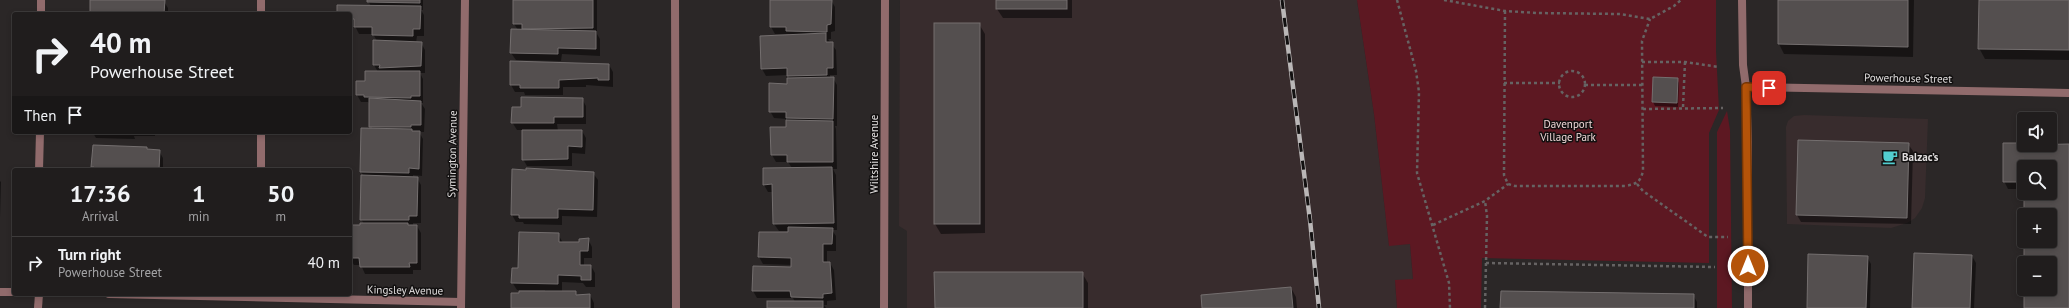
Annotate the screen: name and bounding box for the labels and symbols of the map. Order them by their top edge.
street label: Powerhouse Street [1864,70,1952,86]
pin [1752,71,1786,105]
street label: Symington Avenue [444,110,460,198]
street label: Wiltshire Avenue [867,114,881,193]
park label: Davenport Village Park [1539,117,1597,144]
cafe icon: Balzac’s [1881,148,1899,166]
place label: Balzac’s [1902,150,1939,164]
position arrow [1727,245,1769,287]
street label: Kingsley Avenue [367,282,444,298]

